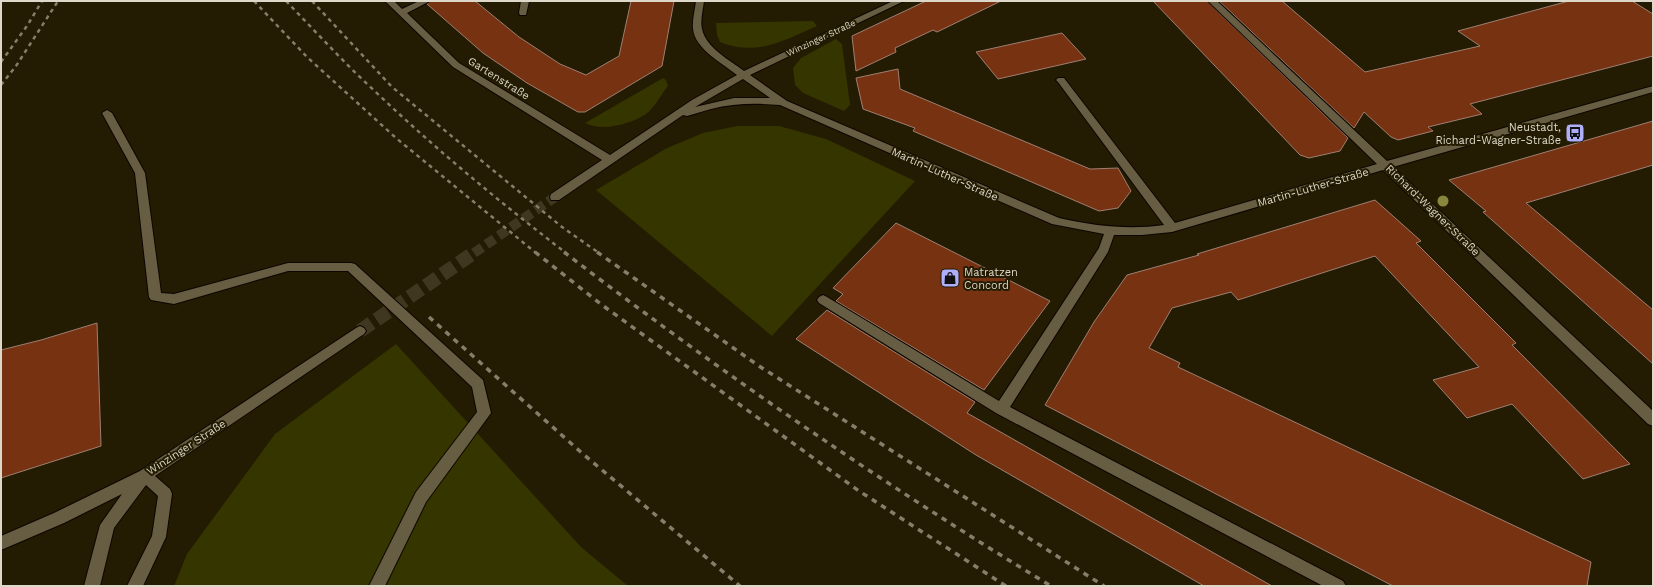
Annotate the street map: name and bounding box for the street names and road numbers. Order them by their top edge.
street label: Winzinger Straße [785,18,857,58]
street label: Gartenstraße [466,54,532,103]
street label: Martin-Luther-Straße [890,145,1000,204]
street label: Richard-Wagner-Straße [1383,162,1482,259]
street label: Martin-Luther-Straße [1256,165,1370,210]
street label: Winzinger Straße [144,417,228,478]

